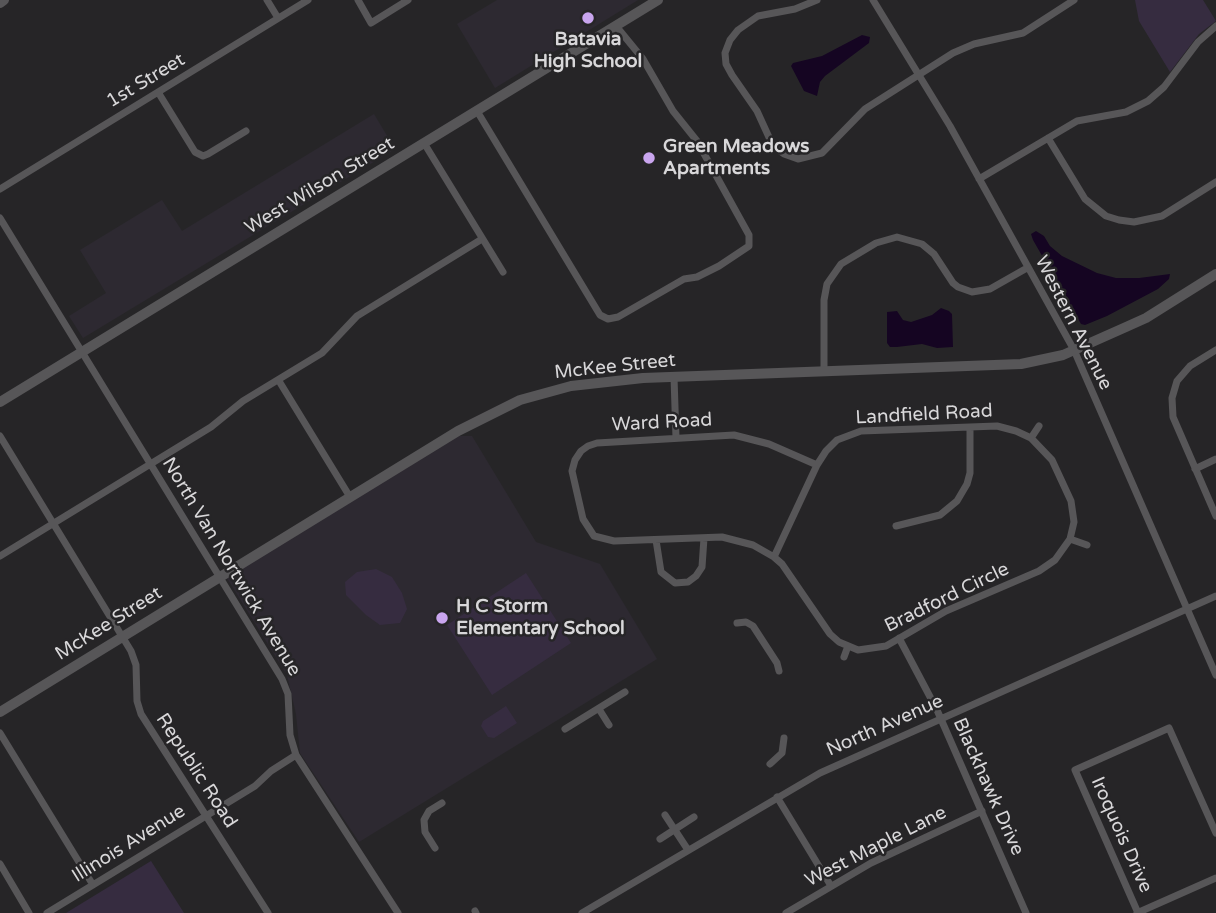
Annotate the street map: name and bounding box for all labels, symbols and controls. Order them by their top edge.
marker: Batavia High School [580,10,596,26]
place label: Batavia High School [534,29,642,73]
street label: 1st Street [103,49,189,113]
street label: West Wilson Street [241,132,399,240]
place label: Green Meadows Apartments [663,136,809,180]
marker: Green Meadows Apartments [641,150,657,166]
street label: Western Avenue [1029,252,1117,394]
street label: McKee Street [553,349,677,385]
street label: Landfield Road [855,400,993,430]
street label: Ward Road [611,409,713,437]
street label: North Van Nortwick Avenue [157,454,305,680]
street label: Bradford Circle [881,558,1013,638]
street label: McKee Street [51,582,167,666]
place label: H C Storm Elementary School [456,596,625,640]
marker: H C Storm Elementary School [434,610,450,626]
street label: North Avenue [823,690,947,762]
street label: Republic Road [150,709,242,833]
street label: Blackhawk Drive [947,715,1029,859]
street label: Iroquois Drive [1085,774,1157,896]
street label: Illinois Avenue [68,800,190,888]
street label: West Maple Lane [801,801,951,893]

